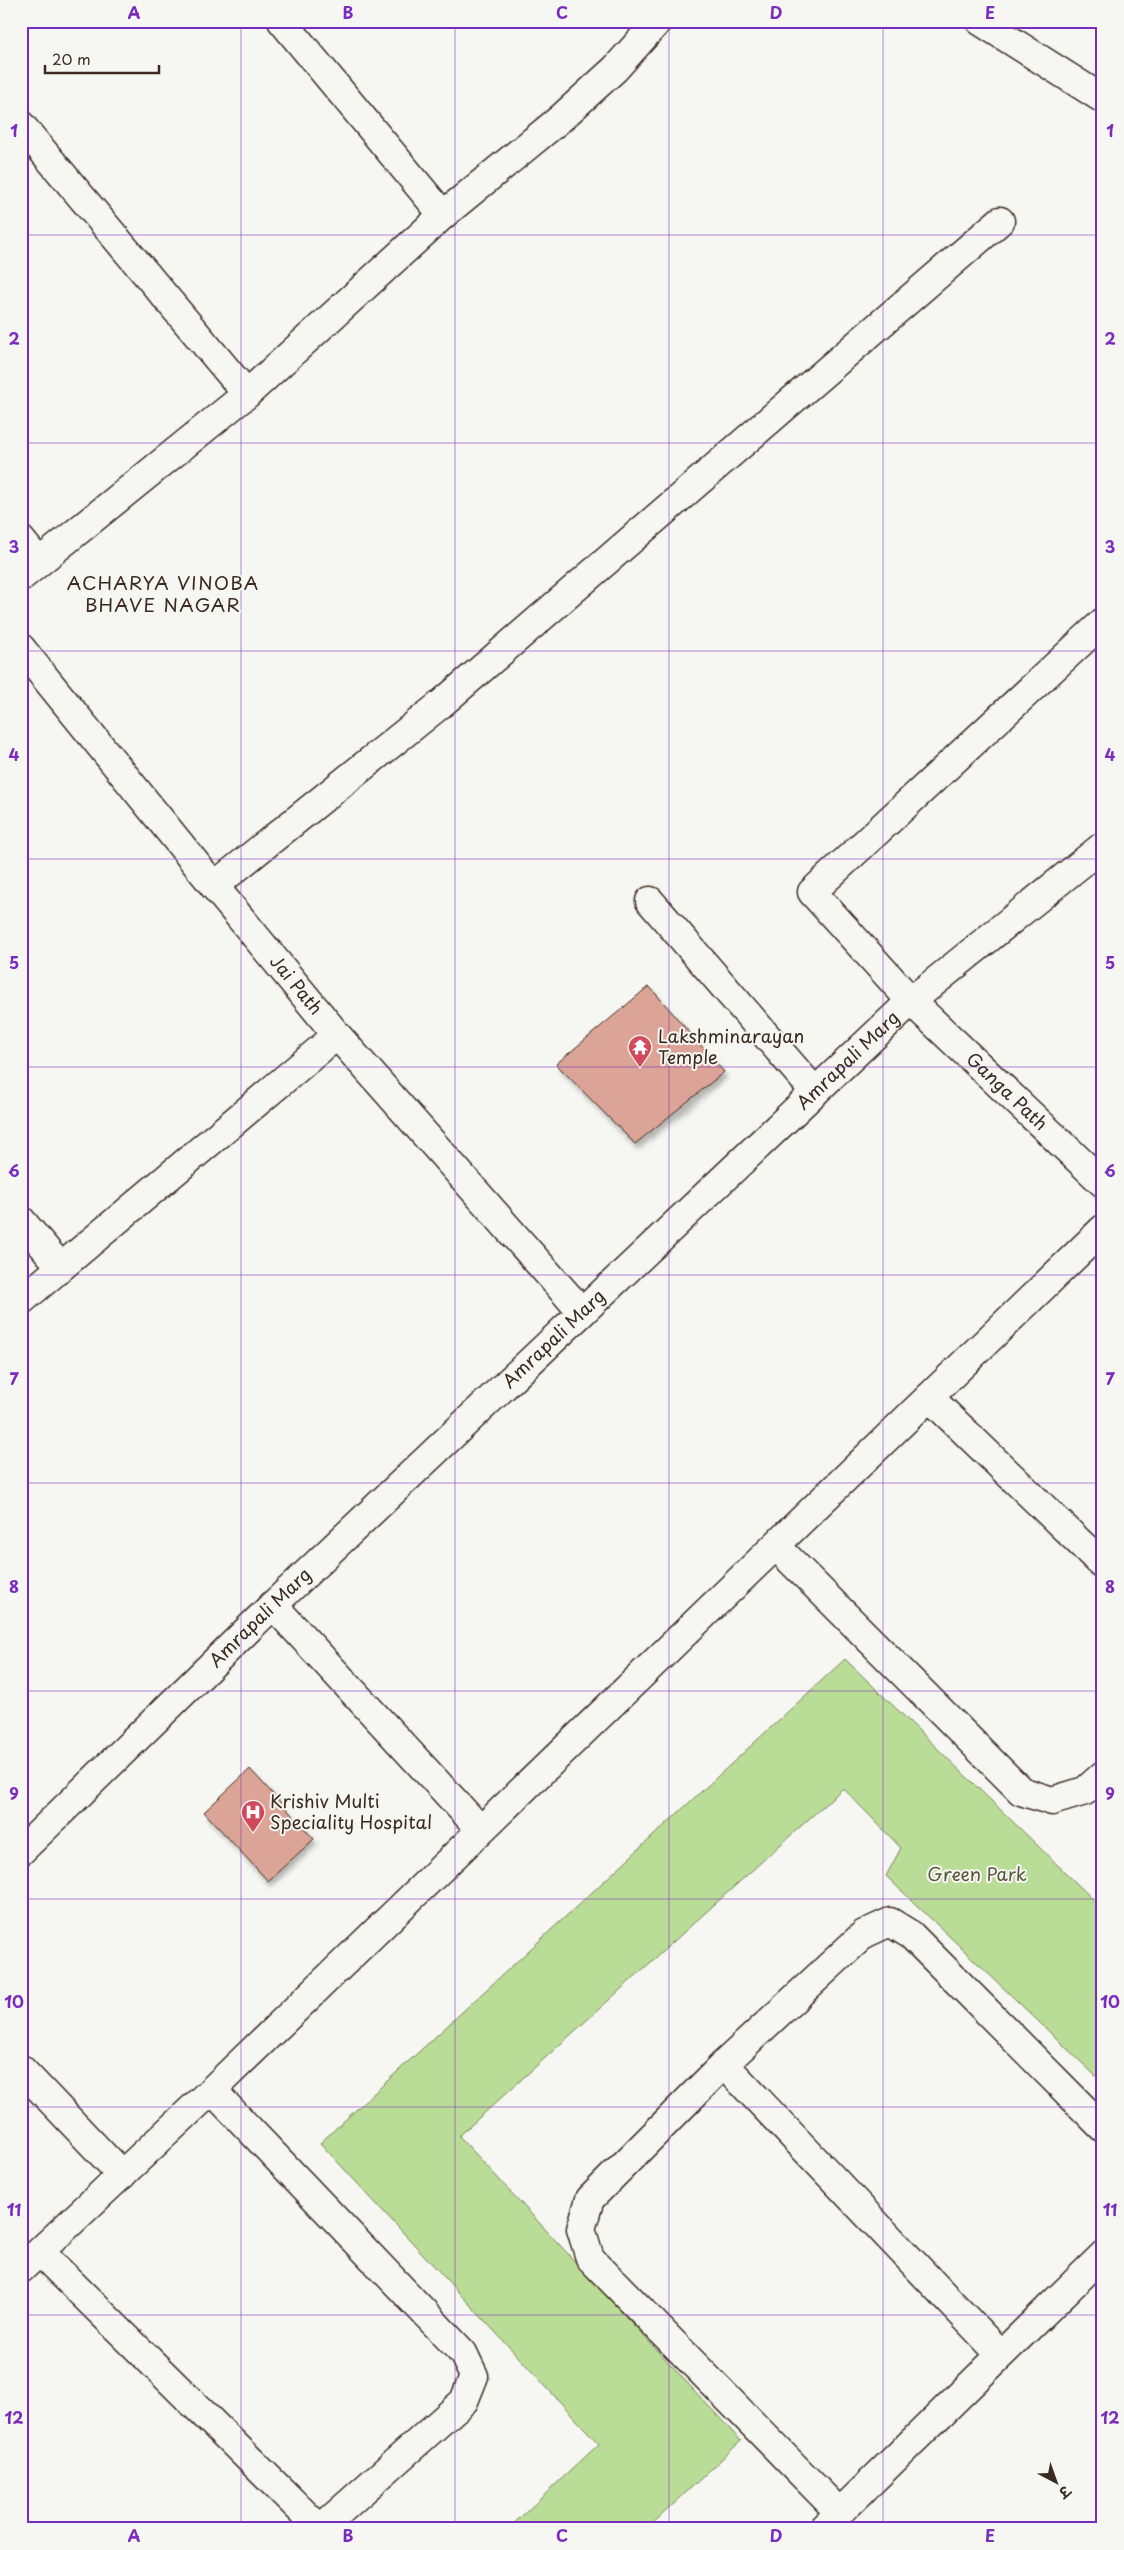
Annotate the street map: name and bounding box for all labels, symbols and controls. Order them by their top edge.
text: A [128,0,141,24]
text: B [343,0,354,24]
text: C [556,0,568,24]
text: D [770,0,782,24]
text: E [985,0,995,24]
scale bar [45,42,159,74]
text: 20 m [52,47,91,70]
text: 1 [10,118,18,142]
text: 1 [1106,118,1114,142]
text: 2 [8,326,20,350]
text: 2 [1104,326,1116,350]
text: 3 [9,534,19,558]
text: 3 [1105,534,1115,558]
district label: ACHARYA VINOBA BHAVE NAGAR [67,568,259,618]
text: 4 [9,742,20,766]
text: 4 [1105,742,1116,766]
street label: Jai Path [264,948,330,1020]
text: 5 [9,950,19,974]
text: 5 [1105,950,1115,974]
street label: Amrapali Marg [789,1004,905,1115]
place label: Lakshminarayan Temple [658,1022,804,1070]
temple icon: Lakshminarayan Temple [627,1034,653,1068]
street label: Ganga Path [961,1045,1054,1136]
text: 6 [8,1158,20,1182]
text: 6 [1104,1158,1116,1182]
street label: Amrapali Marg [495,1282,610,1394]
text: 7 [9,1366,19,1390]
text: 7 [1105,1366,1115,1390]
street label: Amrapali Marg [202,1561,316,1673]
text: 8 [9,1574,19,1598]
text: 8 [1105,1574,1115,1598]
text: 9 [9,1781,19,1805]
text: 9 [1105,1781,1115,1805]
place label: Krishiv Multi Speciality Hospital [270,1787,432,1835]
hospital icon: Krishiv Multi Speciality Hospital [240,1799,266,1833]
park label: Green Park [927,1860,1027,1887]
text: 10 [4,1989,24,2013]
text: 10 [1100,1989,1120,2013]
text: 11 [7,2197,21,2221]
text: 11 [1103,2197,1117,2221]
text: 12 [5,2405,23,2429]
text: 12 [1101,2405,1119,2429]
north arrow [1032,2458,1082,2508]
text: उ [1053,2480,1077,2504]
text: A [128,2523,141,2547]
text: B [343,2523,354,2547]
text: C [556,2523,568,2547]
text: D [770,2523,782,2547]
text: E [985,2523,995,2547]

